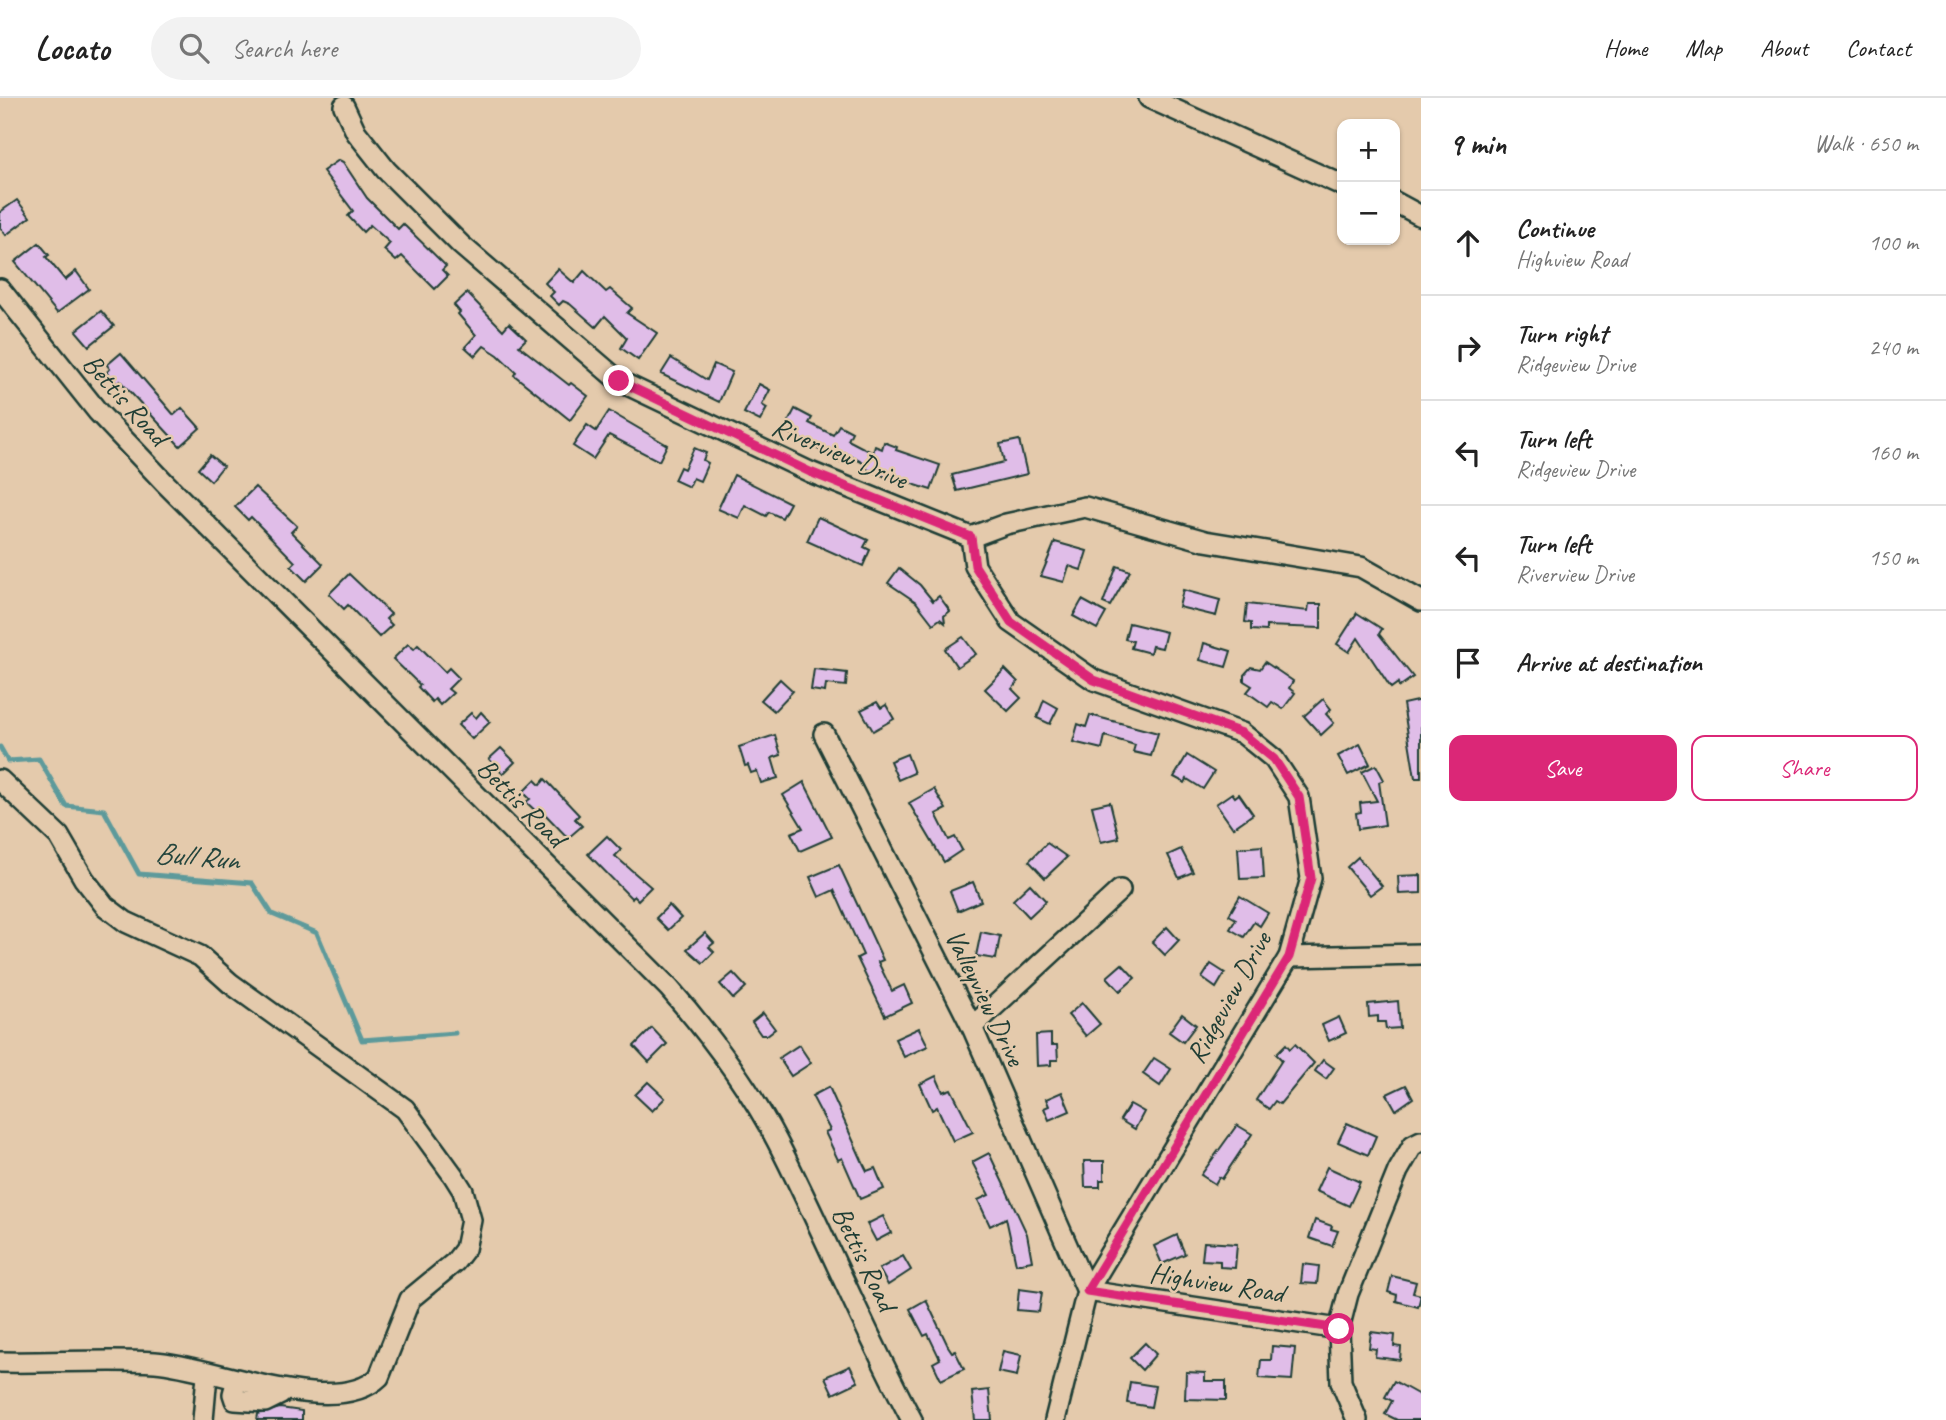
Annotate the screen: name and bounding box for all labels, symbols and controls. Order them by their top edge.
search box [151,17,641,80]
text: Locato [35,27,109,69]
icon: search [175,29,213,67]
text: Search here [231,32,337,65]
text: Home [1604,33,1647,63]
text: Map [1685,33,1722,63]
text: About [1760,33,1808,63]
text: Contact [1846,33,1911,63]
map controls [1337,119,1400,245]
button: + [1337,119,1400,182]
text: 9 min [1449,125,1506,163]
text: Walk · 650 m [1814,129,1918,158]
button: − [1337,182,1400,245]
text: Continue [1516,212,1594,245]
icon: ahead [1449,224,1487,262]
text: 100 m [1869,228,1918,257]
text: Highview Road [1516,245,1627,274]
text: Turn right [1516,317,1607,350]
icon: right [1449,329,1487,367]
text: 240 m [1869,333,1918,362]
street label: Bettis Road [75,346,179,455]
text: Ridgeview Drive [1516,350,1635,379]
route end [603,365,634,396]
street label: Riverview Drive [767,408,915,497]
text: Turn left [1516,422,1591,455]
icon: left [1449,434,1487,472]
text: 160 m [1869,438,1918,467]
text: Ridgeview Drive [1516,455,1635,484]
text: Turn left [1516,527,1591,560]
icon: left [1449,539,1487,577]
text: 150 m [1869,543,1918,572]
text: Riverview Drive [1516,560,1634,589]
icon: arrive [1449,644,1487,682]
text: Arrive at destination [1516,646,1702,679]
button: Save [1449,735,1677,801]
button: Share [1691,735,1918,801]
street label: Bettis Road [470,751,576,857]
water label: Bull Run [154,833,243,879]
street label: Valleyview Drive [938,923,1034,1073]
street label: Ridgeview Drive [1178,924,1280,1069]
street label: Bettis Road [824,1200,906,1320]
street label: Highview Road [1147,1255,1291,1311]
route start [1323,1313,1354,1344]

